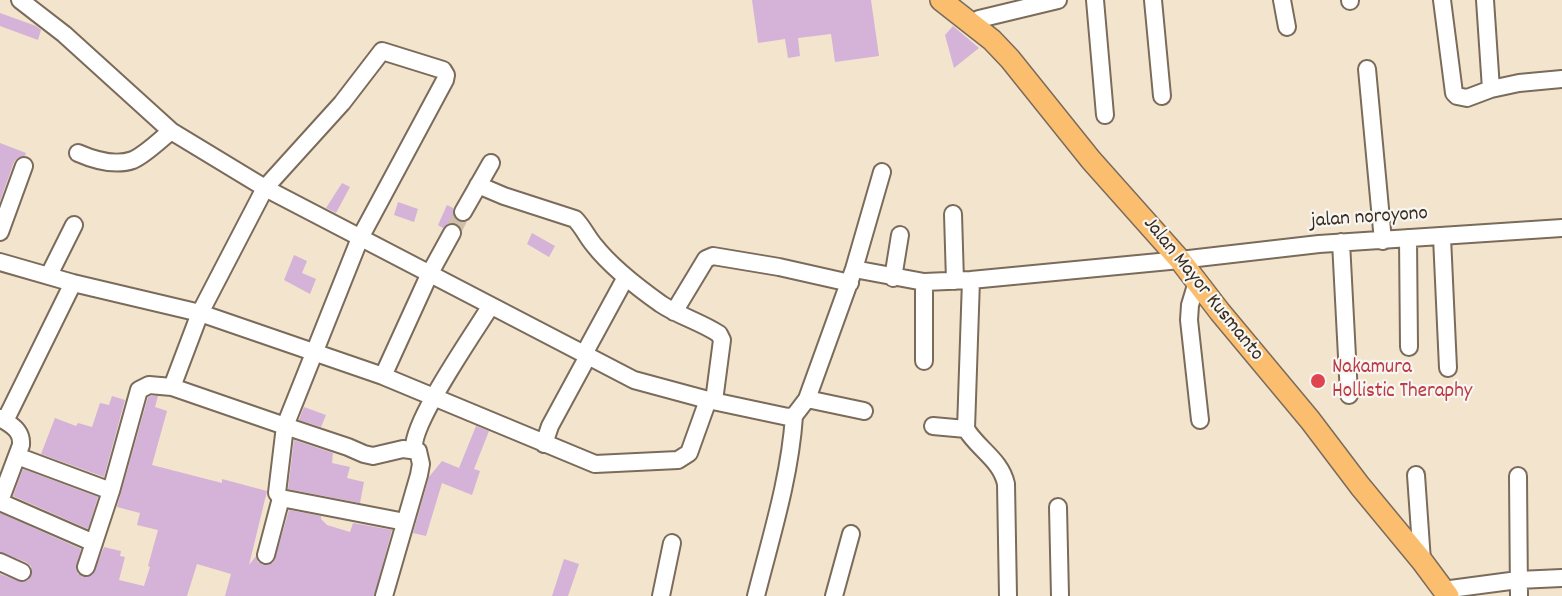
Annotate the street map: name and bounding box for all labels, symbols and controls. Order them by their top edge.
street label: jalan noroyono [1309,202,1429,236]
street label: Jalan Mayor Kusmanto [1136,213,1268,367]
place label: Nakamura Hollistic Theraphy [1332,356,1472,406]
marker: Nakamura Hollistic Theraphy [1309,372,1327,390]

